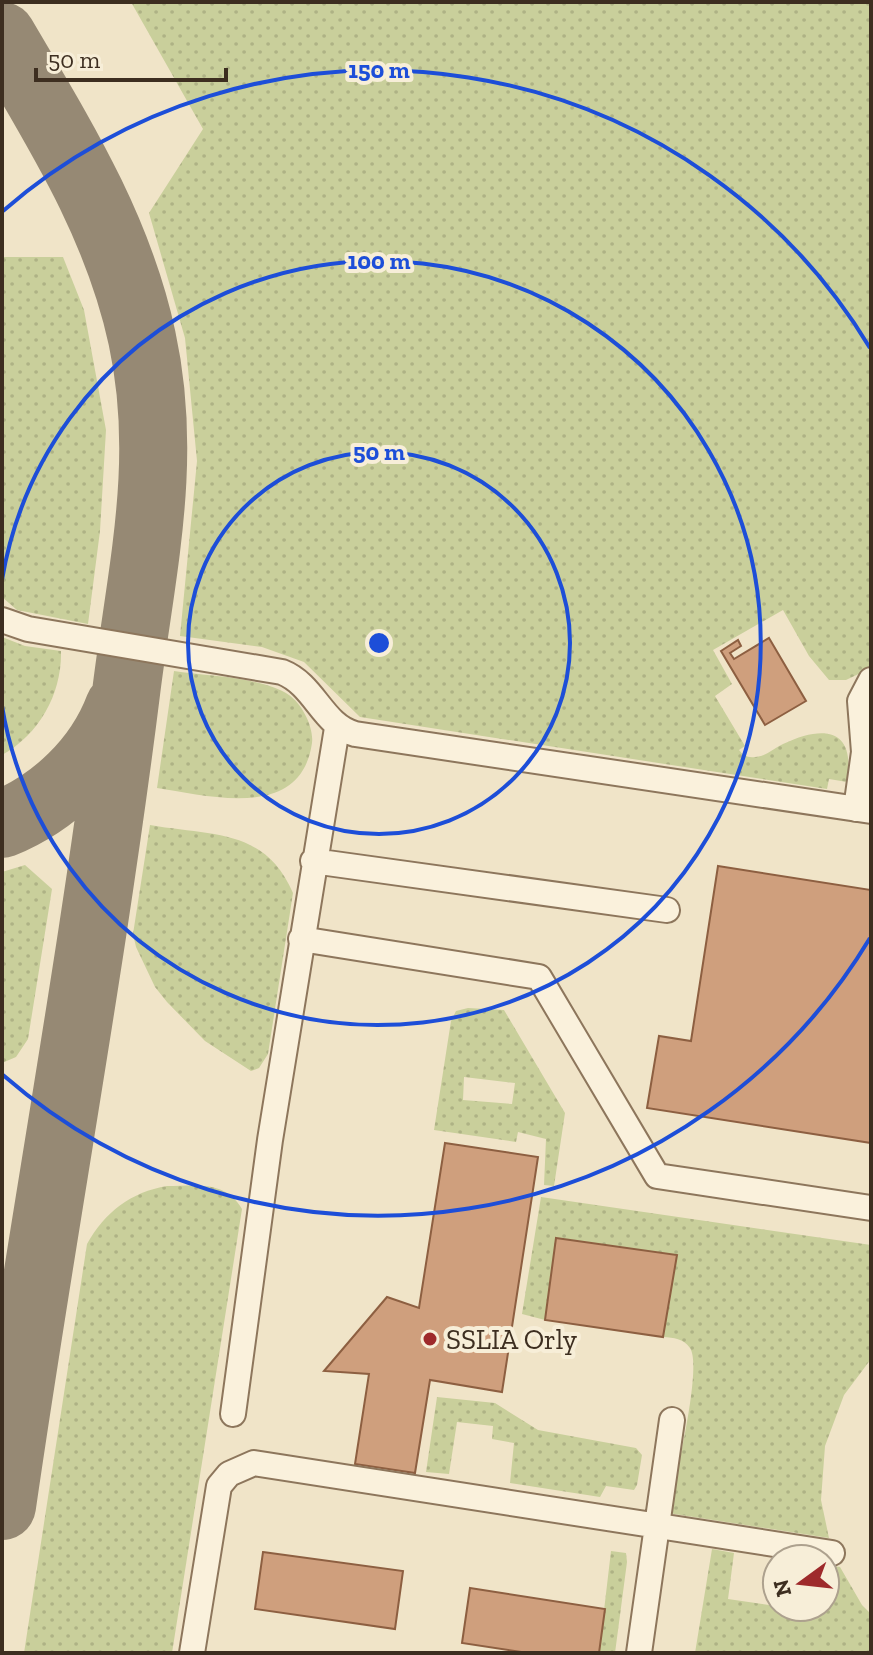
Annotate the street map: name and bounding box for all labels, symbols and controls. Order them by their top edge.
scale bar [36,32,226,82]
text: 50 m [48,45,101,74]
text: 150 m [348,55,410,84]
text: 100 m [348,246,410,275]
text: 50 m [353,437,405,466]
centre of rings [365,629,393,657]
place label: SSLIA Orly [446,1323,578,1356]
marker: SSLIA Orly [421,1330,439,1348]
north arrow [761,1543,841,1623]
text: N [767,1576,797,1600]

